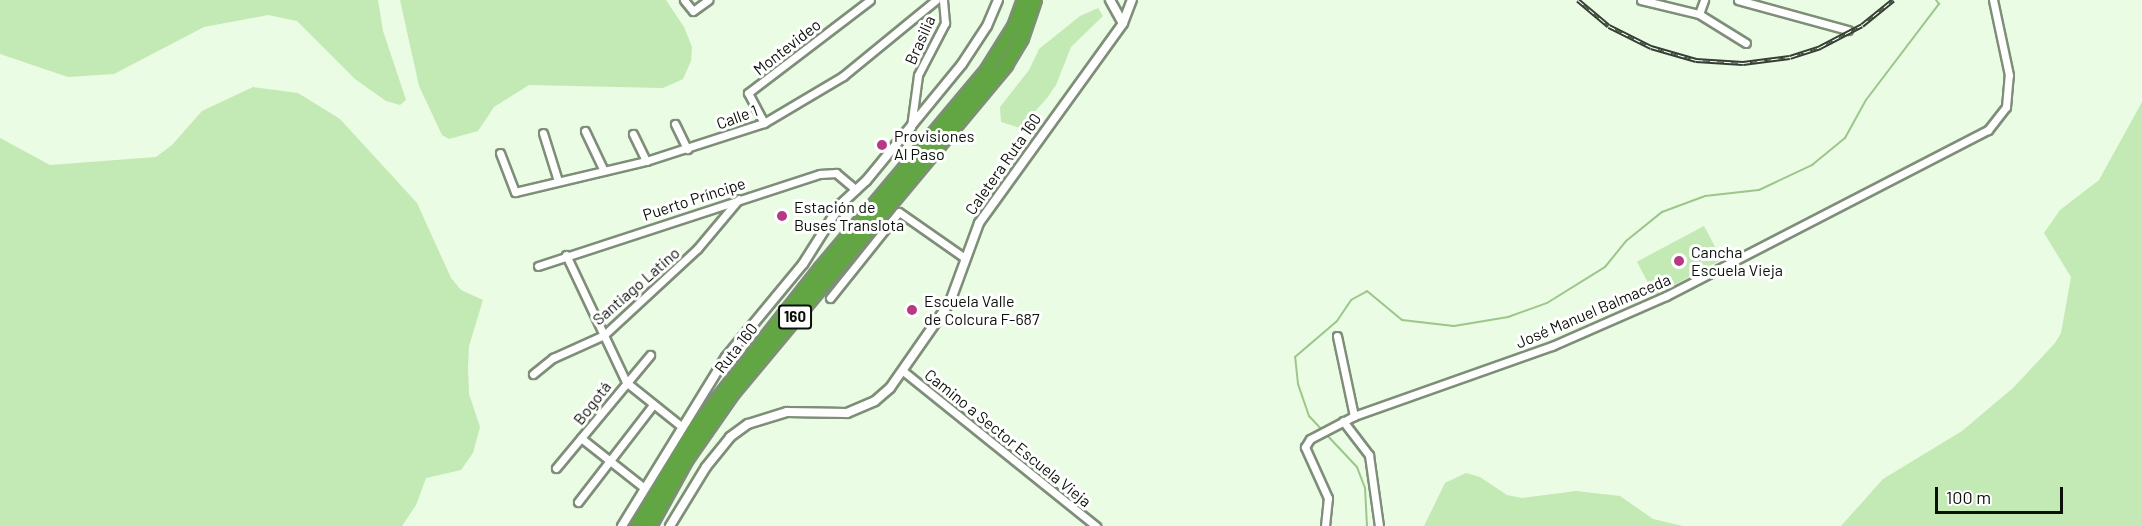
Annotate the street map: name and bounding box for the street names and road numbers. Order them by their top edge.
street label: Brasilia [901,12,939,68]
street label: Montevideo [749,15,825,79]
street label: Calle 1 [714,101,760,133]
street label: Caletera Ruta 160 [961,110,1045,218]
street label: Puerto Príncipe [640,173,748,225]
street label: Santiago Latino [589,243,683,329]
street label: José Manuel Balmaceda [1513,270,1673,352]
road number: 160 [777,305,813,329]
street label: Ruta 160 [710,319,762,377]
street label: Camino a Sector Escuela Vieja [921,365,1095,511]
street label: Bogotá [569,377,615,429]

